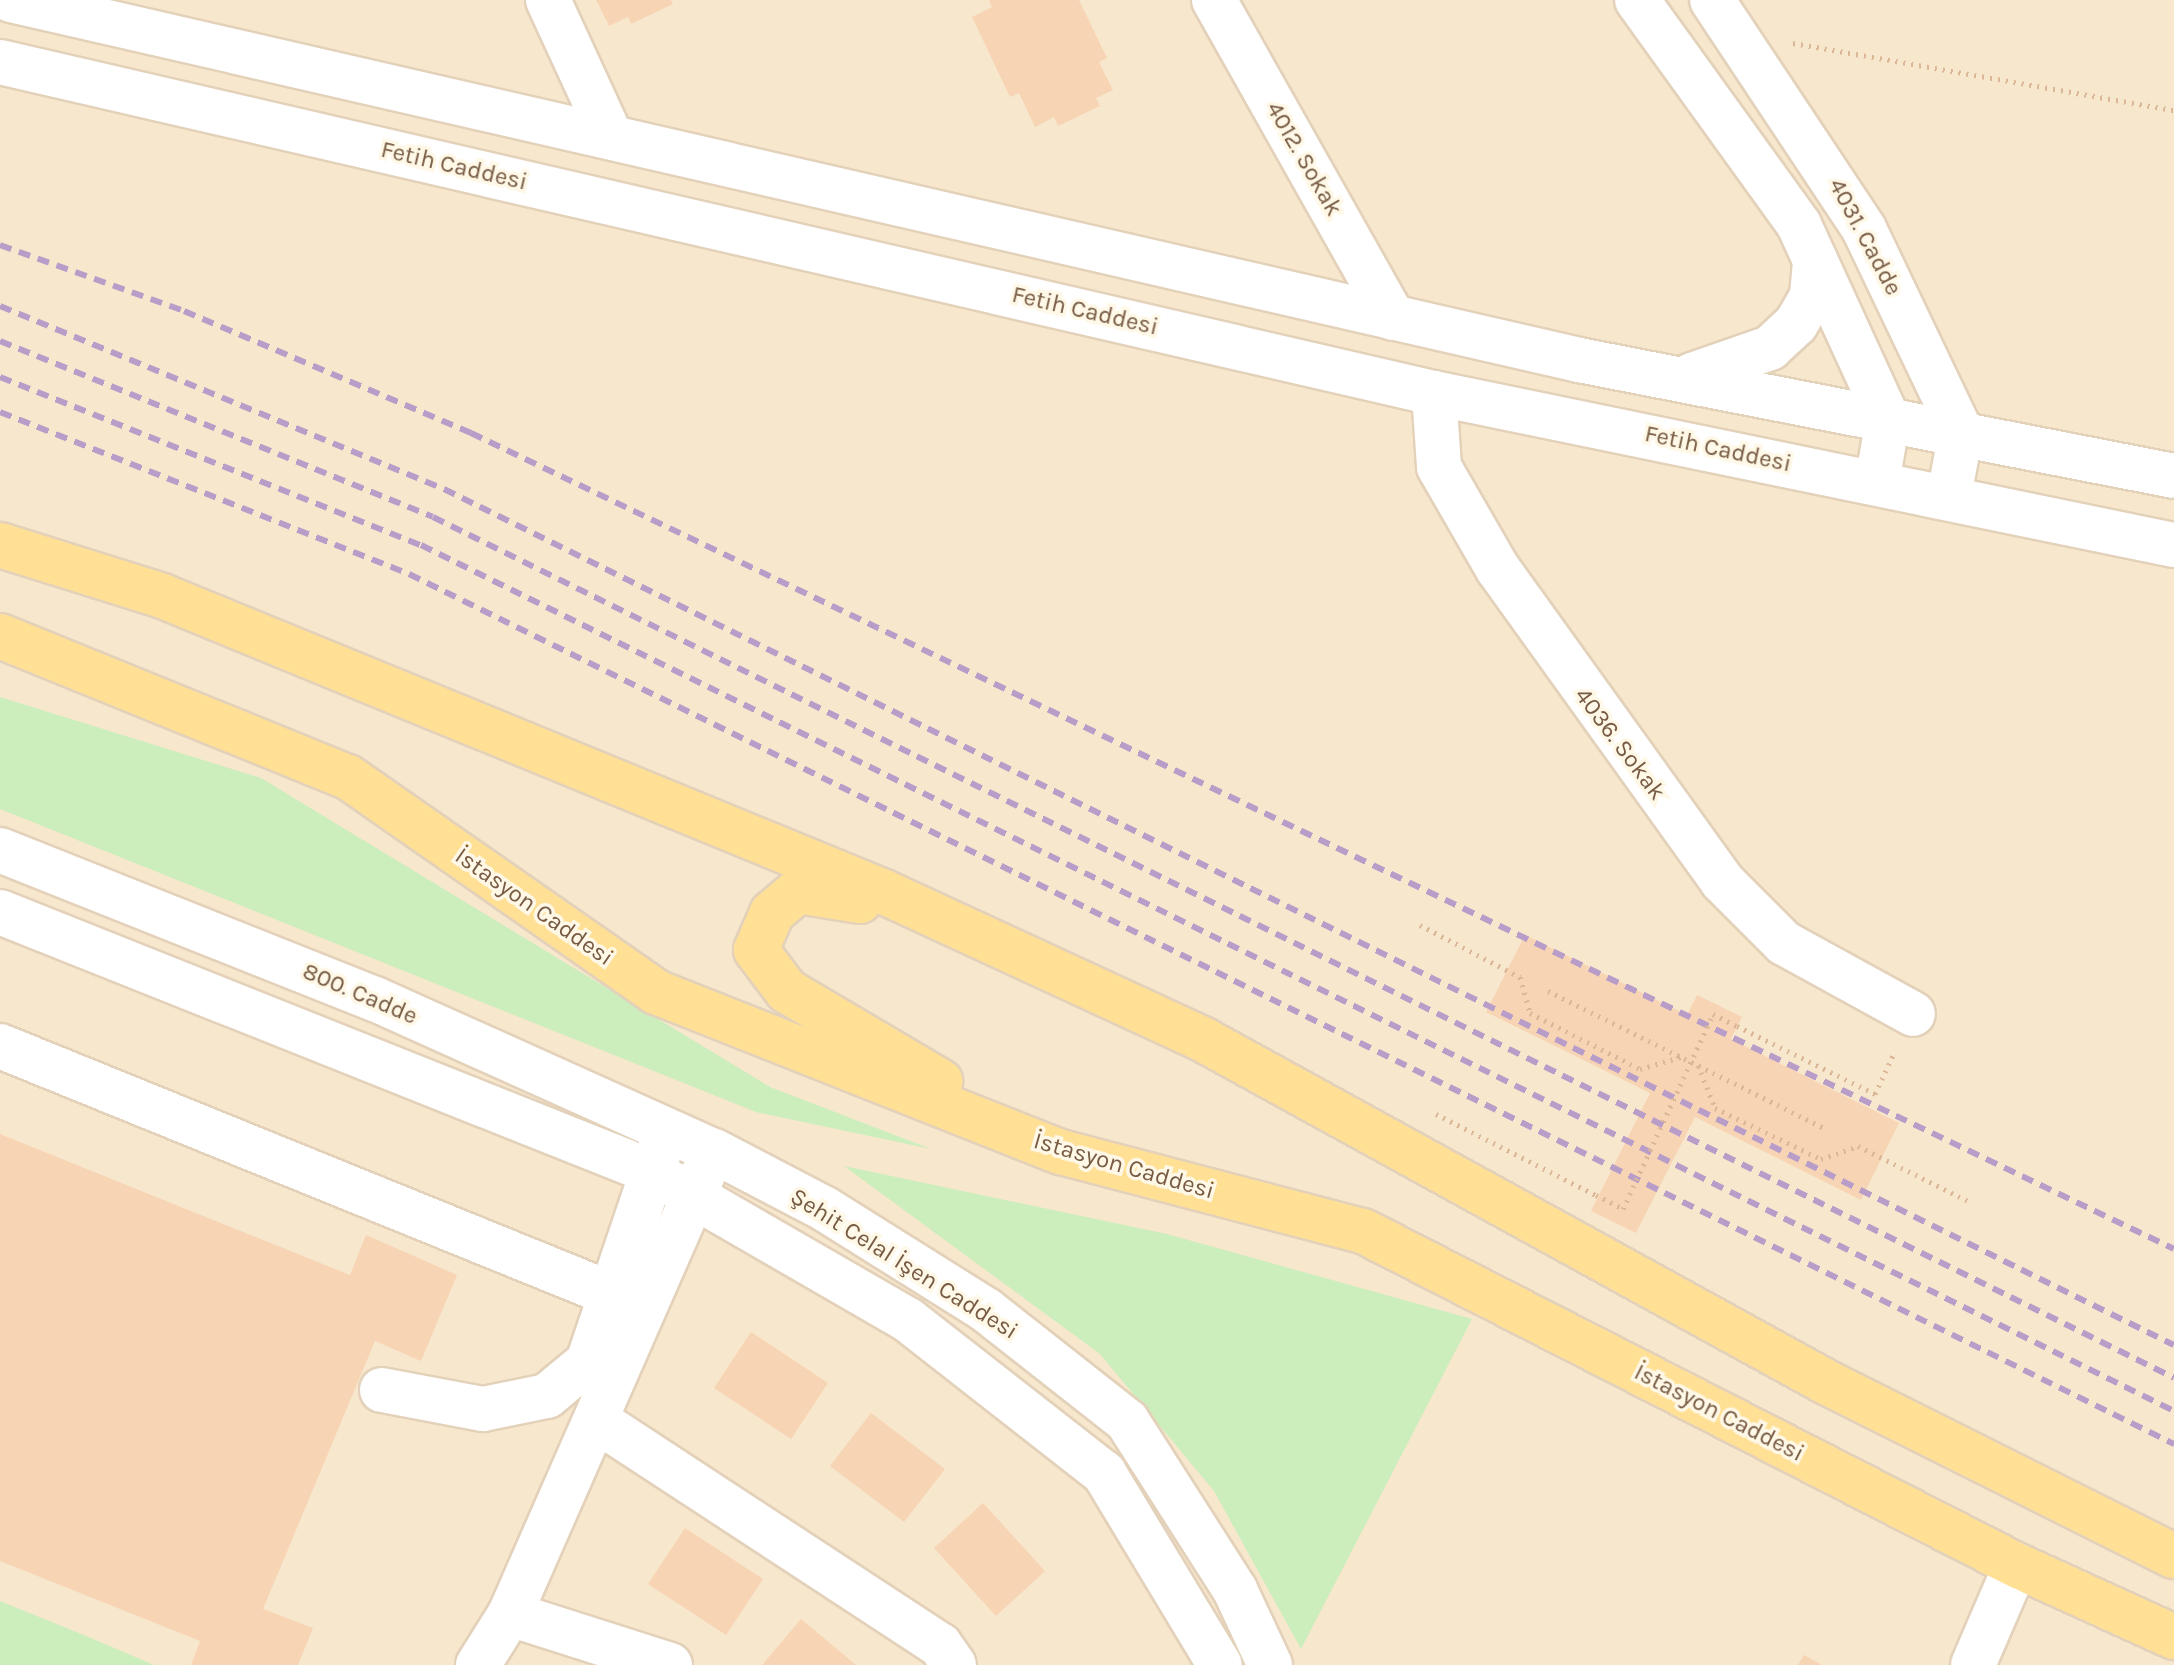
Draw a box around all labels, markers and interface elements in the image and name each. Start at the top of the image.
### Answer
street label: 4012. Sokak [1260,97,1348,221]
street label: Fetih Caddesi [378,135,530,197]
street label: 4031. Cadde [1822,174,1908,300]
street label: Fetih Caddesi [1009,280,1161,342]
street label: Fetih Caddesi [1642,419,1794,479]
street label: 4036. Sokak [1568,682,1672,806]
street label: İstasyon Caddesi [449,842,619,972]
street label: 800. Cadde [298,957,422,1031]
street label: İstasyon Caddesi [1030,1126,1218,1206]
street label: Şehit Celal İşen Caddesi [785,1182,1023,1346]
street label: İstasyon Caddesi [1629,1358,1809,1468]

